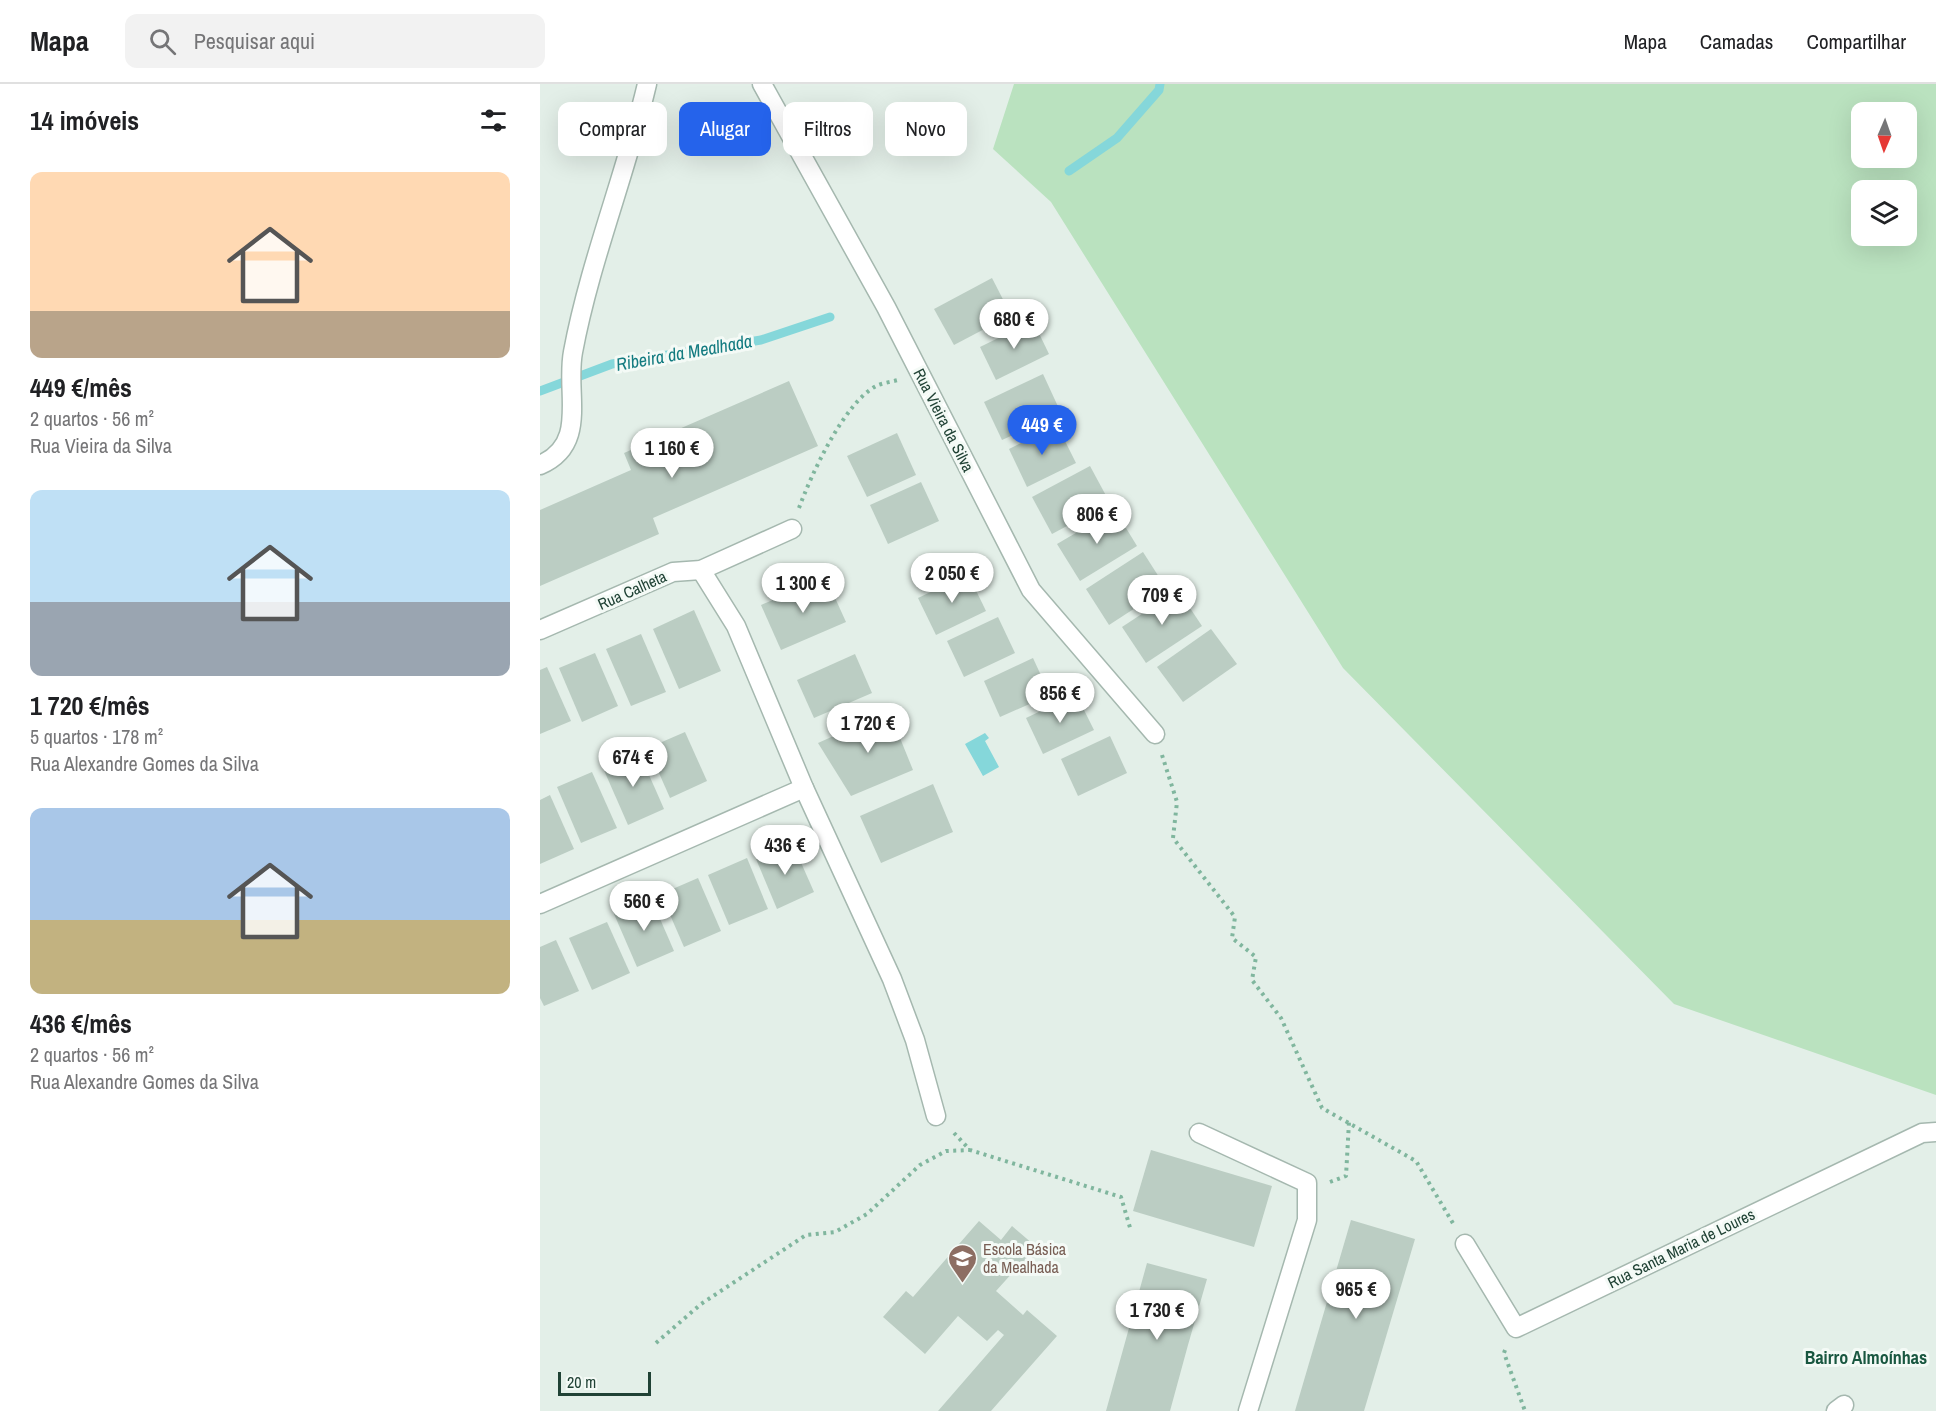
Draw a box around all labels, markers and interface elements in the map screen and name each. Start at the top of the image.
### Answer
search box [125,14,545,68]
text: Mapa [30,22,89,60]
icon: search [146,25,179,58]
text: Pesquisar aqui [194,26,315,56]
text: Mapa [1624,27,1667,56]
text: Camadas [1700,27,1773,56]
text: Compartilhar [1806,27,1906,56]
chip: Comprar [558,102,667,156]
chip: Alugar [679,102,771,156]
chip: Filtros [783,102,873,156]
chip: Novo [885,102,967,156]
north arrow [1851,102,1917,168]
map controls [1851,102,1917,246]
text: 14 imóveis [30,103,139,138]
icon: filters [477,104,510,137]
button: layers [1851,180,1917,246]
icon: home [216,211,324,319]
pin: 680 € [972,299,1056,350]
text: 680 € [993,305,1035,332]
water label: Ribeira da Mealhada [614,328,754,377]
street label: Rua Vieira da Silva [908,364,980,476]
text: 449 €/mês [30,370,132,405]
text: 2 quartos · 56 m² [30,405,154,432]
pin: 449 € [1000,405,1084,456]
text: 449 € [1021,411,1063,438]
pin: 1 160 € [617,428,727,479]
text: Rua Vieira da Silva [30,432,172,459]
text: 1 160 € [645,434,699,461]
pin: 806 € [1055,494,1139,545]
text: 806 € [1076,500,1118,527]
icon: home [216,529,324,637]
pin: 2 050 € [897,553,1007,604]
text: 2 050 € [925,559,979,586]
pin: 1 300 € [748,563,858,614]
street label: Rua Calheta [594,565,670,615]
text: 1 300 € [776,569,830,596]
pin: 709 € [1120,575,1204,626]
text: 709 € [1141,581,1183,608]
pin: 856 € [1018,673,1102,724]
text: 856 € [1039,679,1081,706]
text: 1 720 €/mês [30,688,150,723]
pin: 1 720 € [813,703,923,754]
text: 1 720 € [841,709,895,736]
text: 5 quartos · 178 m² [30,723,163,750]
pin: 674 € [591,737,675,788]
text: 674 € [612,743,654,770]
text: Rua Alexandre Gomes da Silva [30,750,259,777]
pin: 436 € [743,825,827,876]
text: 436 € [764,831,806,858]
icon: home [216,847,324,955]
pin: 560 € [602,881,686,932]
text: 560 € [623,887,665,914]
text: 436 €/mês [30,1006,132,1041]
text: 2 quartos · 56 m² [30,1041,154,1068]
text: Rua Alexandre Gomes da Silva [30,1068,259,1095]
street label: Rua Santa Maria de Loures [1604,1203,1758,1293]
place label: Escola Básica da Mealhada [983,1238,1067,1278]
school or university icon: Escola Básica da Mealhada [946,1242,978,1284]
pin: 965 € [1314,1269,1398,1320]
text: 965 € [1335,1275,1377,1302]
pin: 1 730 € [1102,1290,1212,1341]
text: 1 730 € [1130,1296,1184,1323]
district label: Bairro Almoínhas [1805,1345,1927,1370]
scale bar [558,1369,651,1396]
text: 20 m [567,1371,596,1393]

